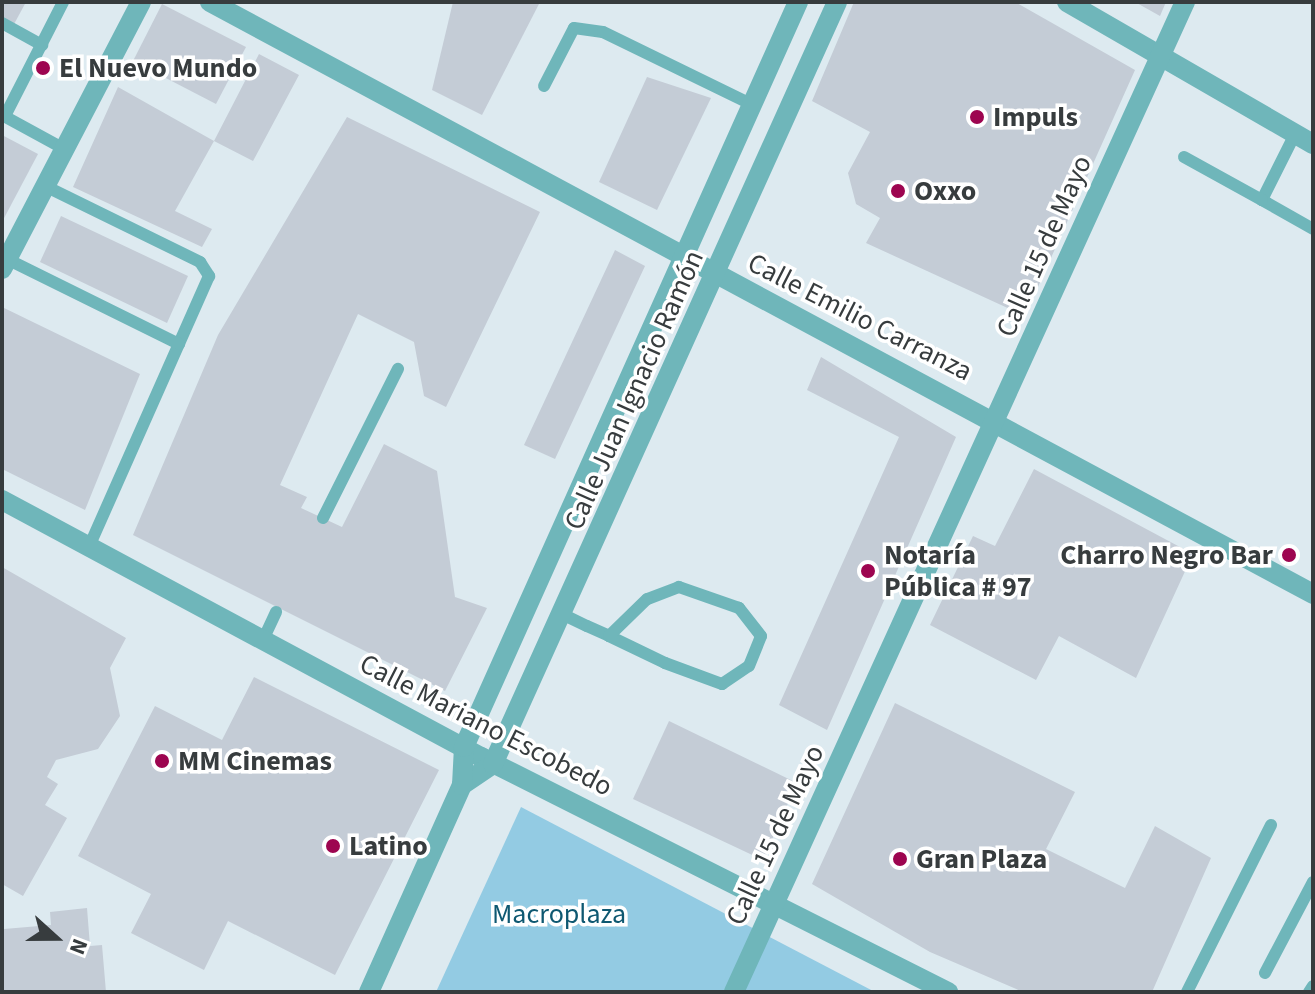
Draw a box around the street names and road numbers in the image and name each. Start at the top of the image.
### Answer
street label: Calle 15 de Mayo [989,150,1099,342]
street label: Calle Juan Ignacio Ramón [557,245,711,535]
street label: Calle Emilio Carranza [742,246,978,388]
street label: Calle Mariano Escobedo [354,647,618,803]
street label: Calle 15 de Mayo [719,740,831,930]

